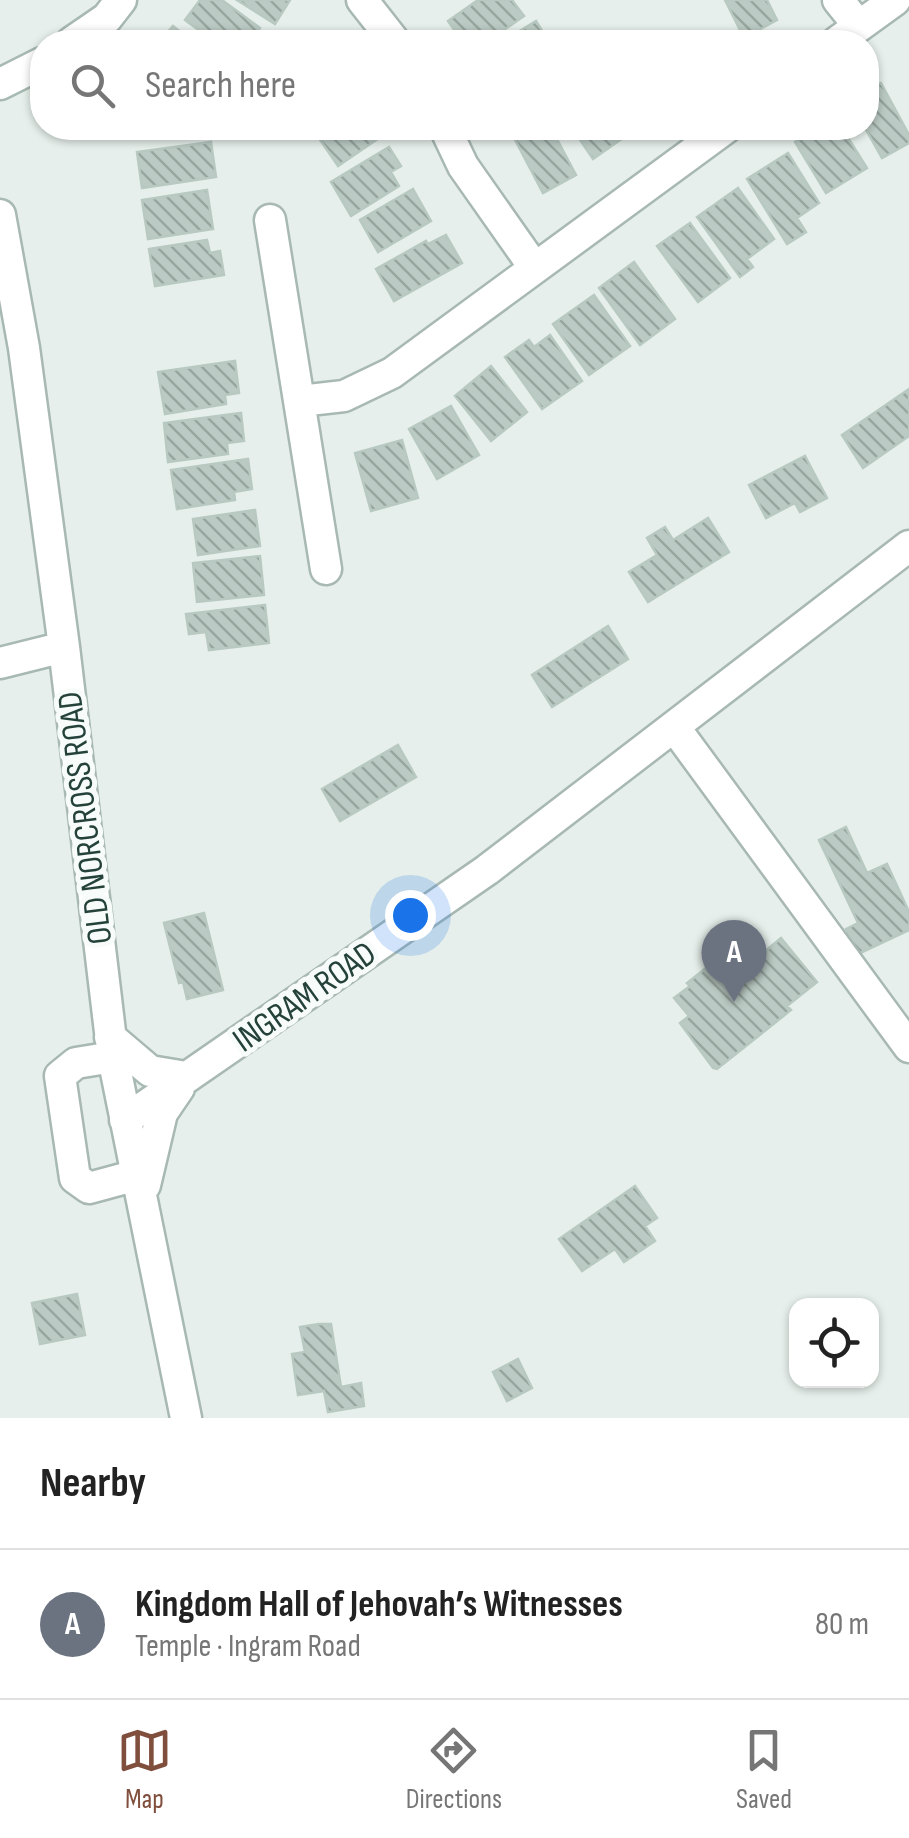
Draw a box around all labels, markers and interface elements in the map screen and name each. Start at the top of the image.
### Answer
search box [30,30,879,140]
icon: search [65,58,120,113]
text: Search here [145,63,296,108]
street label: OLD NORCROSS ROAD [49,689,122,947]
your location [385,890,436,941]
pin: A [702,920,766,1002]
street label: INGRAM ROAD [225,932,385,1062]
map controls [789,1298,879,1388]
button: locate [789,1298,879,1388]
text: Nearby [40,1458,146,1509]
text: Kingdom Hall of Jehovah’s Witnesses [135,1582,623,1627]
text: A [65,1605,80,1644]
text: 80 m [815,1605,869,1644]
text: Temple · Ingram Road [135,1627,361,1666]
tab: Map [117,1723,172,1816]
tab: Directions [406,1723,502,1816]
tab: Saved [736,1723,792,1816]

